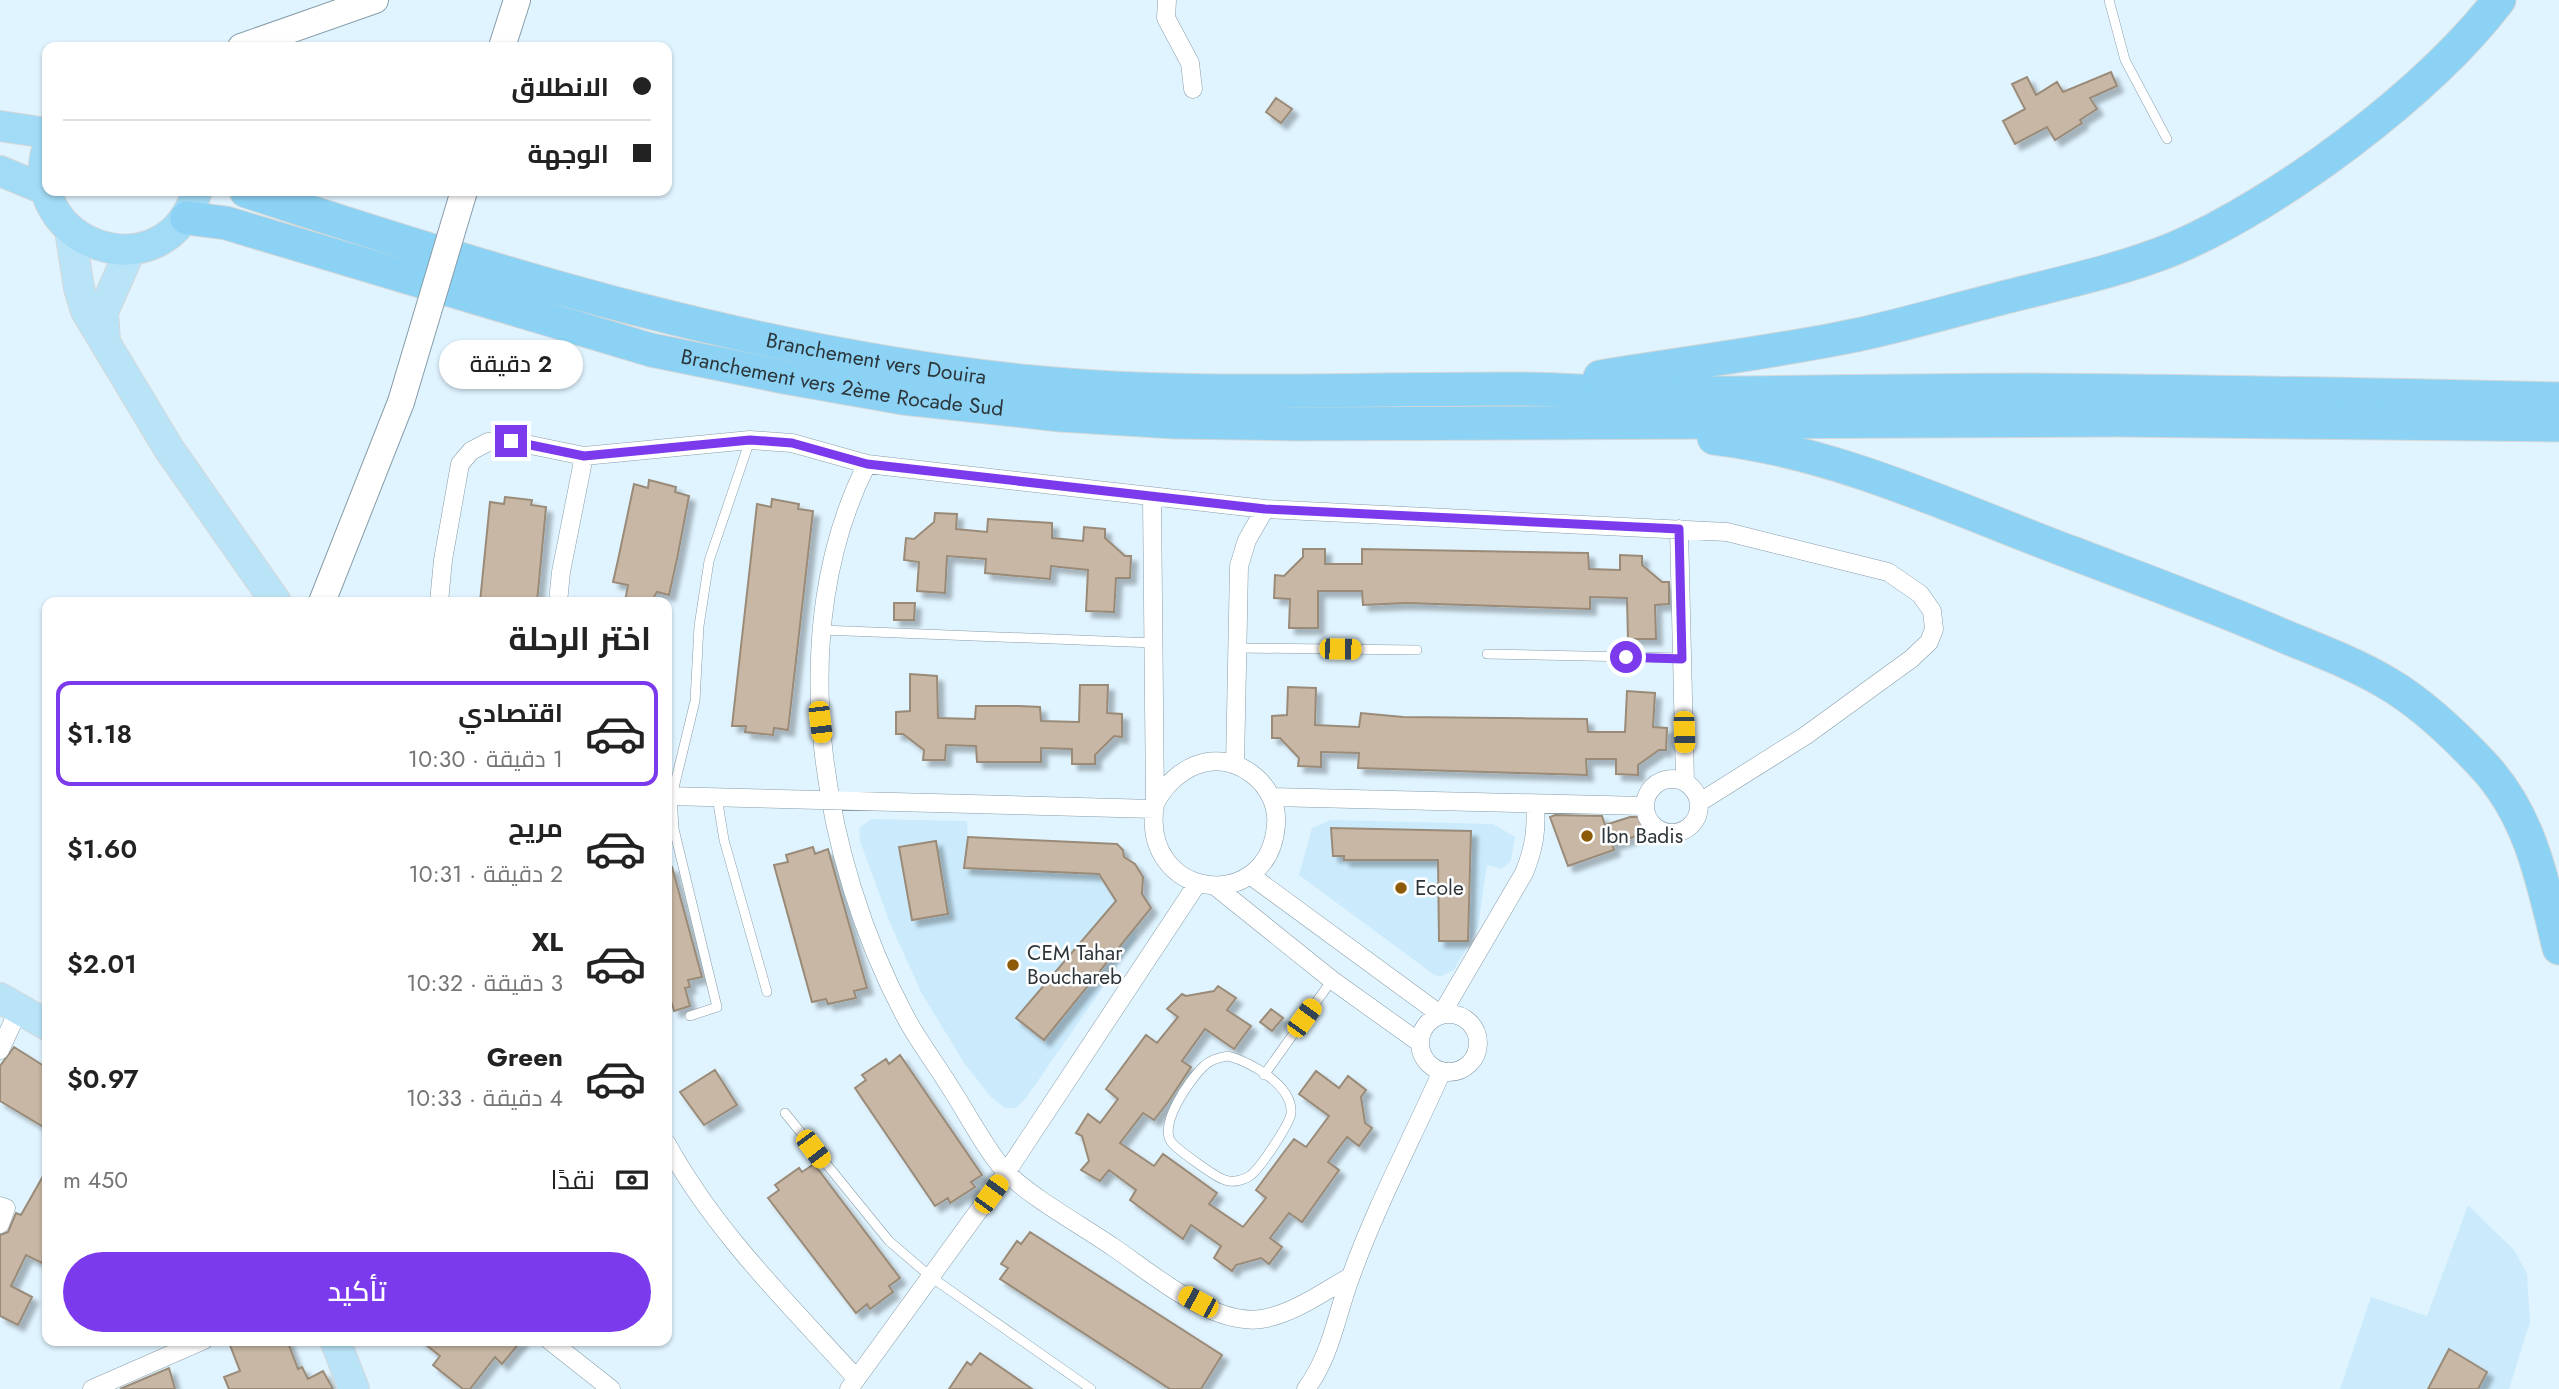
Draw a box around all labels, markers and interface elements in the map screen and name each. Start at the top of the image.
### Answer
text: الانطلاق [511,68,609,106]
text: الوجهة [528,135,609,173]
street label: Branchement vers Douira [763,325,988,392]
callout: 2 دقيقة [439,340,583,388]
street label: Branchement vers 2ème Rocade Sud [678,341,1005,424]
text: 2 دقيقة [470,347,552,381]
route end [495,425,527,457]
text: اختر الرحلة [508,616,651,662]
car [1319,638,1362,660]
route start [1610,641,1642,673]
text: اقتصادي [458,694,563,732]
car [808,700,833,744]
icon: car [584,702,647,765]
car [1673,711,1696,753]
text: $1.18 [67,715,132,753]
text: 1 دقيقة · 10:30 [408,742,563,776]
text: مريح [508,809,563,847]
icon: car [584,817,647,880]
place label: Ibn Badis [1601,821,1683,851]
marker: Ibn Badis [1579,828,1595,844]
text: $1.60 [67,830,137,868]
text: 2 دقيقة · 10:31 [409,857,563,891]
place label: Ecole [1415,873,1464,903]
marker: Ecole [1393,880,1409,896]
text: XL [531,923,563,961]
icon: car [584,932,647,995]
place label: CEM Tahar Bouchareb [1027,938,1123,992]
text: $2.01 [67,945,137,983]
marker: CEM Tahar Bouchareb [1005,957,1021,973]
text: 3 دقيقة · 10:32 [406,966,563,1000]
car [1284,995,1325,1041]
text: Green [487,1038,563,1076]
icon: car [584,1047,647,1110]
text: $0.97 [67,1060,139,1098]
text: 4 دقيقة · 10:33 [406,1081,563,1115]
car [792,1126,835,1172]
text: نقدًا [551,1161,595,1199]
icon: cash [613,1161,651,1199]
text: 450 m [63,1163,128,1197]
car [971,1171,1012,1217]
button: تأكيد [63,1252,651,1332]
car [1175,1283,1222,1321]

